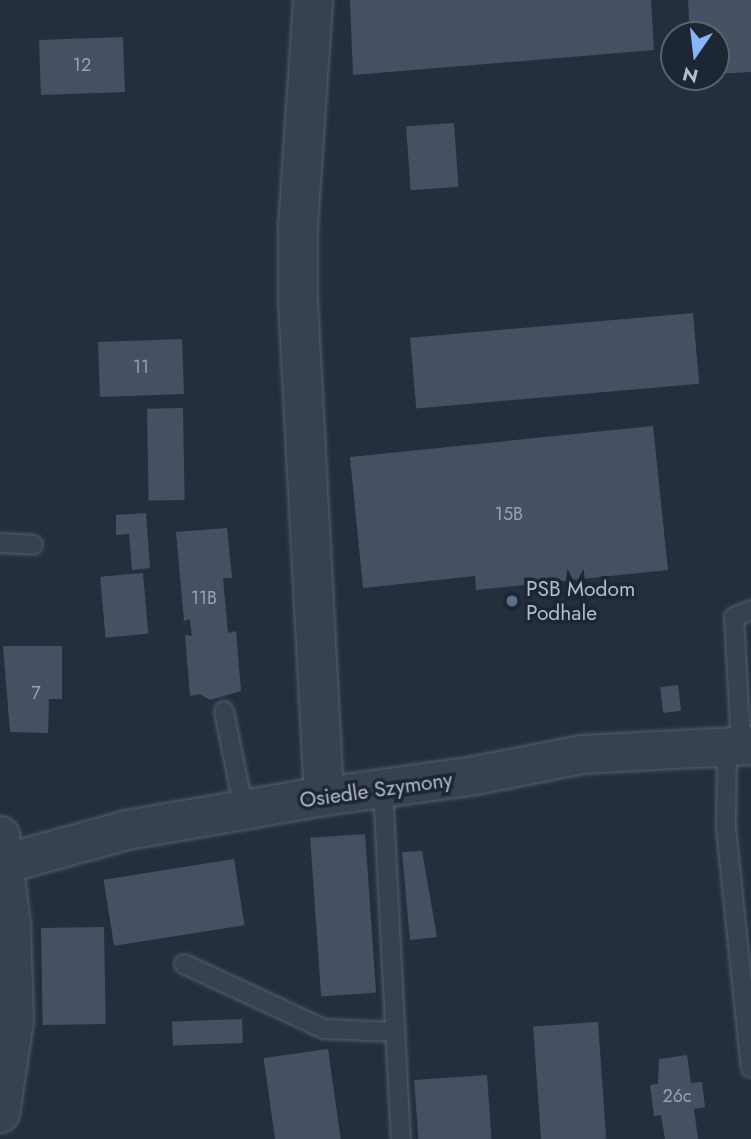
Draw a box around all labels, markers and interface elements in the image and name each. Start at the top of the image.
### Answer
north arrow [660,21,730,91]
house number: 12 [73,54,91,76]
text: N [680,60,701,90]
house number: 11 [133,356,149,378]
house number: 15B [495,503,523,525]
place label: PSB Modom Podhale [526,576,635,626]
house number: 11B [191,587,217,609]
marker: PSB Modom Podhale [504,593,520,609]
house number: 7 [31,682,41,704]
street label: Osiedle Szymony [298,767,454,813]
house number: 26c [662,1085,692,1107]

